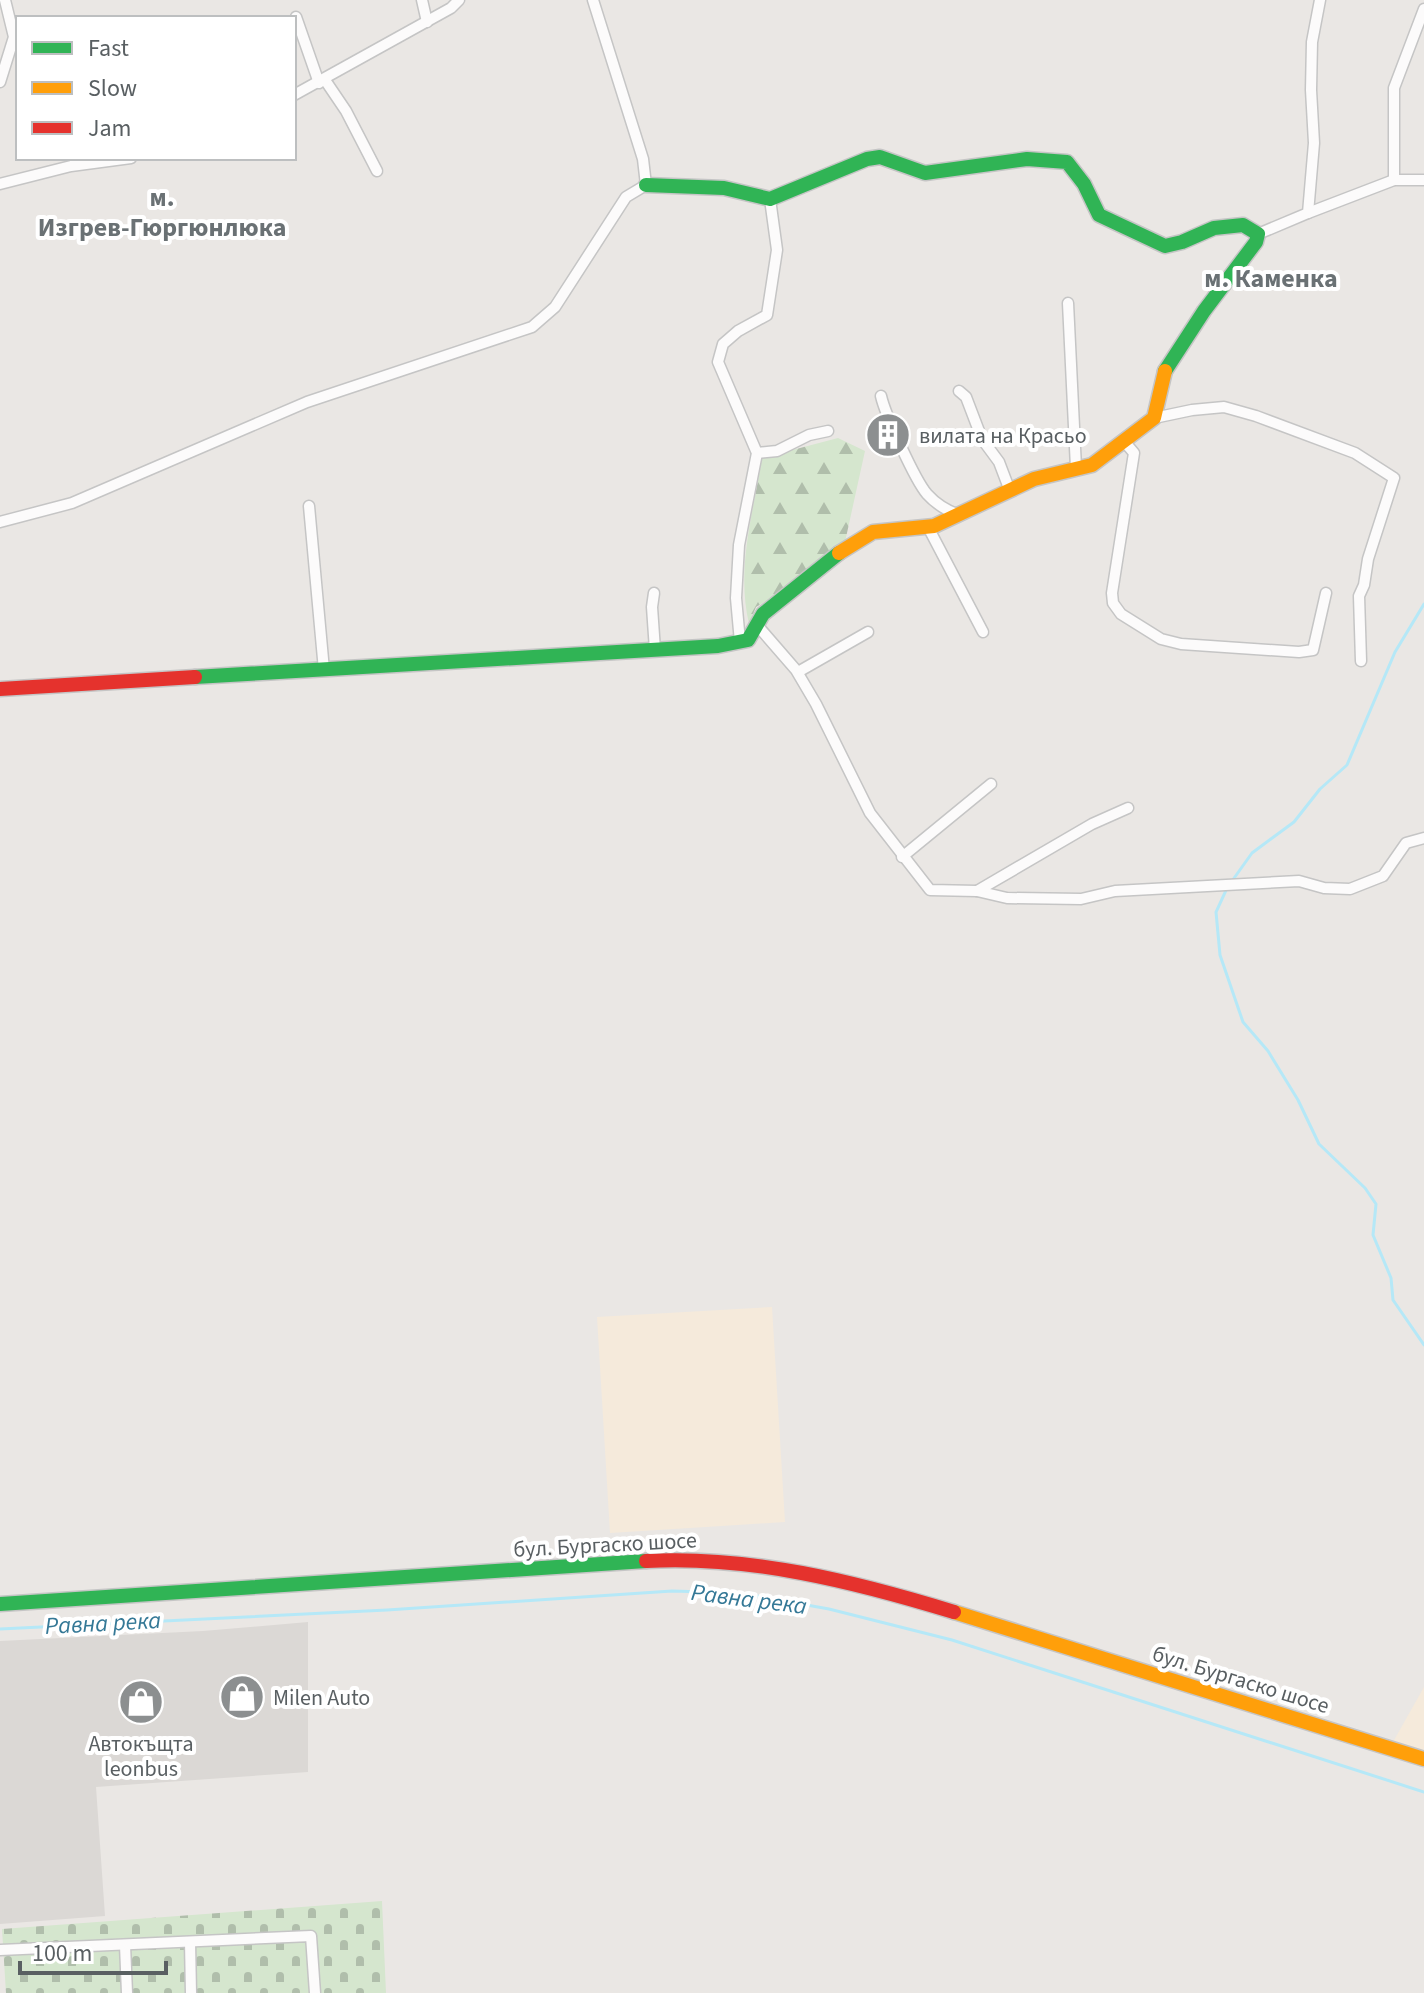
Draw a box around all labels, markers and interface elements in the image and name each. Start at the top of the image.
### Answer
legend [16,16,296,160]
text: Fast [88,31,129,66]
text: Slow [88,71,137,106]
text: Jam [88,111,132,146]
district label: м. Изгрев-Гюргюнлюка [38,179,286,246]
district label: м. Каменка [1204,260,1338,297]
building icon: вилата на Красьо [864,411,912,459]
place label: вилата на Красьо [919,420,1087,452]
street label: бул. Бургаско шосе [513,1524,698,1566]
water label: Равна река [689,1575,809,1624]
water label: Равна река [44,1603,162,1644]
street label: бул. Бургаско шосе [1148,1638,1333,1722]
shop icon: Milen Auto [218,1673,266,1721]
shop icon: Автокъщта leonbus [117,1678,165,1726]
place label: Milen Auto [273,1682,370,1714]
place label: Автокъщта leonbus [88,1728,194,1785]
scale bar [20,1925,166,1975]
text: 100 m [32,1936,92,1971]

